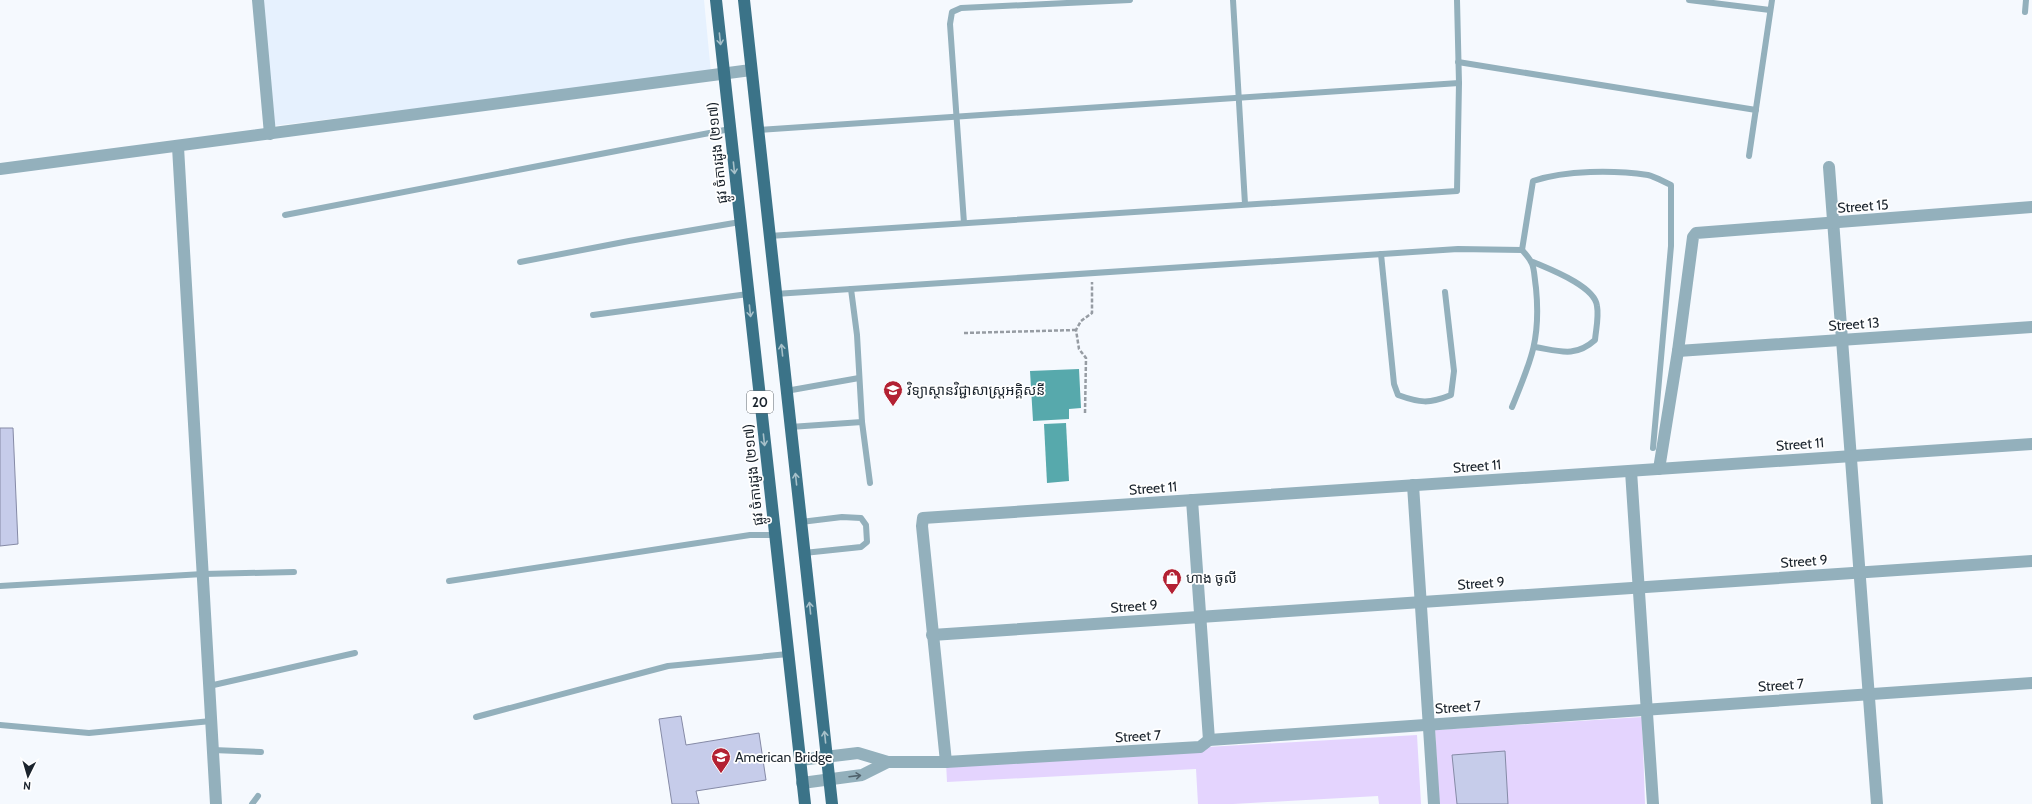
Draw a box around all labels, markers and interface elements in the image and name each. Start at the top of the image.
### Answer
one-way arrow [716,32,724,45]
street label: ផ្លូវ ចំការដូង (២១៧) [703,101,734,205]
one-way arrow [731,161,738,174]
street label: Street 15 [1837,195,1889,217]
one-way arrow [746,304,754,317]
street label: Street 13 [1828,313,1880,335]
one-way arrow [778,344,785,357]
school or university icon: វិទ្យាស្ថានវិជ្ជាសាស្រ្តអគ្គិសនី [882,379,904,407]
place label: វិទ្យាស្ថានវិជ្ជាសាស្រ្តអគ្គិសនី [906,381,1045,399]
road number: 20 [747,391,773,413]
street label: ផ្លូវ ចំការដូង (២១៧) [739,423,770,527]
one-way arrow [761,433,768,446]
street label: Street 11 [1775,433,1825,455]
street label: Street 11 [1452,455,1502,477]
one-way arrow [792,473,800,486]
street label: Street 11 [1128,477,1178,499]
street label: Street 9 [1780,550,1828,572]
shop icon: ហាង ចូលី [1161,567,1183,595]
place label: ហាង ចូលី [1186,569,1237,587]
street label: Street 9 [1457,572,1505,594]
street label: Street 9 [1110,595,1158,617]
one-way arrow [806,602,814,615]
street label: Street 7 [1757,674,1805,696]
street label: Street 7 [1434,696,1482,718]
street label: Street 7 [1114,726,1162,746]
one-way arrow [821,731,828,744]
school or university icon: American Bridge [710,746,732,774]
place label: American Bridge [735,748,832,766]
north arrow [8,756,48,796]
one-way arrow [848,772,861,780]
text: N [23,779,32,793]

